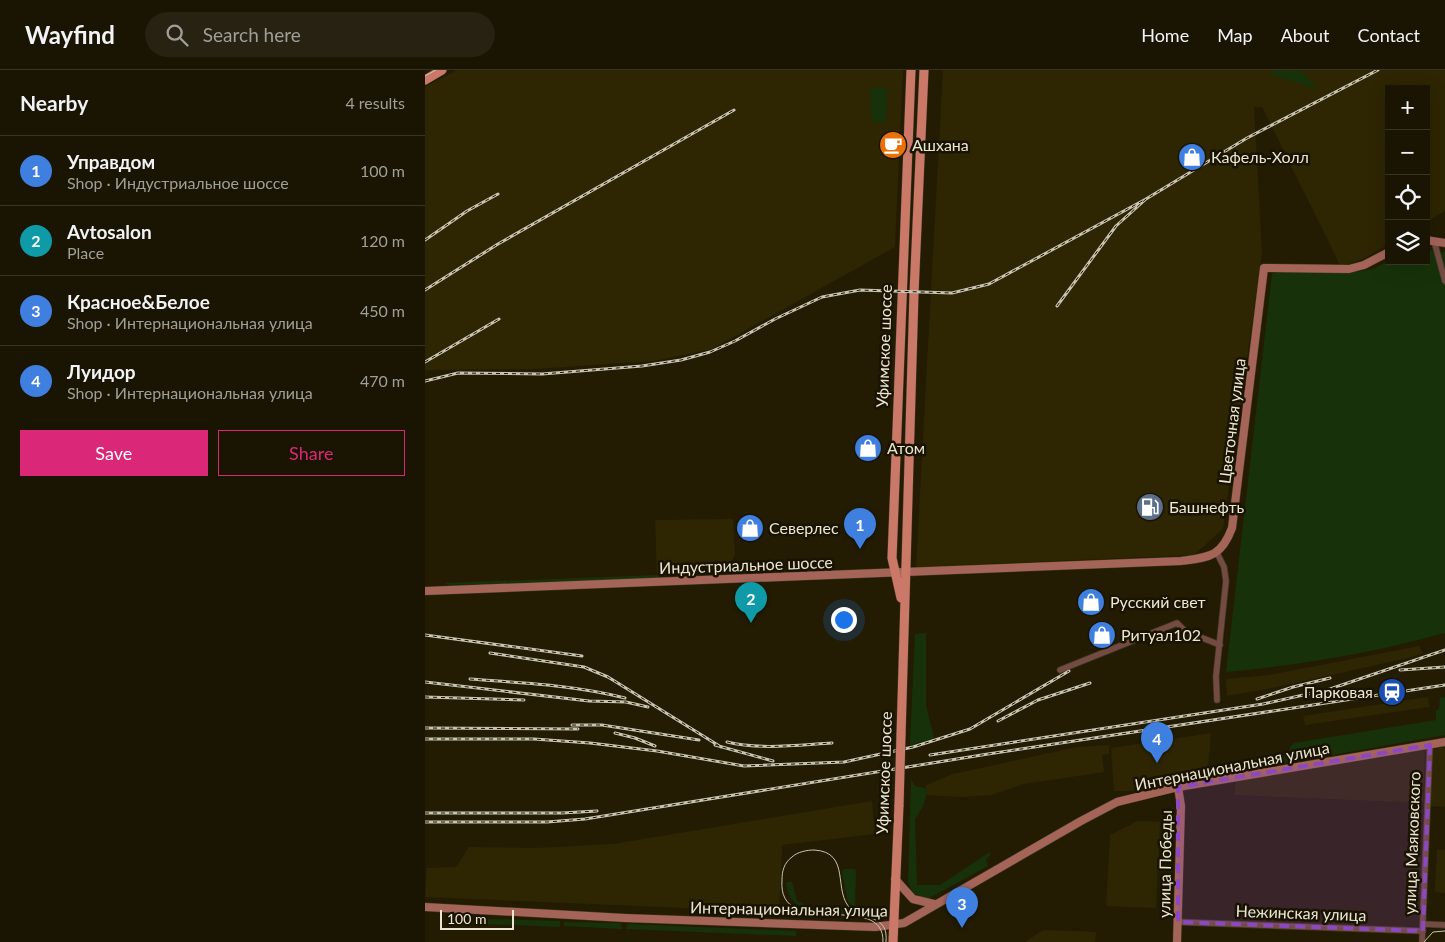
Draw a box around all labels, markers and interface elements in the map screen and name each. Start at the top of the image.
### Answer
search box [145,12,495,57]
text: Wayfind [25,20,115,49]
icon: search [163,21,191,49]
text: Search here [203,23,301,46]
text: Home [1141,24,1189,46]
text: Map [1217,24,1253,46]
text: About [1281,24,1330,46]
text: Contact [1358,24,1420,46]
map controls [1385,85,1430,265]
button: + [1385,85,1430,130]
text: Nearby [20,90,88,115]
text: 4 results [345,93,405,112]
cafe icon: Ашхана [878,130,908,160]
button: − [1385,130,1430,175]
place label: Ашхана [912,135,969,154]
shop icon: Кафель-Холл [1177,142,1207,172]
place label: Кафель-Холл [1211,147,1309,166]
text: Управдом [67,150,155,173]
text: 1 [31,161,41,180]
text: 100 m [360,161,405,180]
text: Shop · Индустриальное шоссе [67,173,289,192]
button: locate [1385,175,1430,220]
text: Avtosalon [67,220,152,243]
button: layers [1385,220,1430,265]
text: 2 [31,231,41,250]
text: 120 m [360,231,405,250]
text: Place [67,243,104,262]
street label: Уфимское шоссе [872,284,895,408]
text: Красное&Белое [67,290,210,313]
text: 3 [31,301,41,320]
text: 450 m [360,301,405,320]
text: Shop · Интернациональная улица [67,313,313,332]
street label: Цветочная улица [1214,357,1249,485]
text: Луидор [67,360,136,383]
text: 4 [31,371,41,390]
text: 470 m [360,371,405,390]
text: Shop · Интернациональная улица [67,383,313,402]
button: Save [20,430,208,476]
button: Share [218,430,405,476]
shop icon: Атом [853,433,883,463]
place label: Атом [887,438,925,457]
fuel station icon: Башнефть [1135,492,1165,522]
place label: Башнефть [1169,497,1244,516]
pin: 1 [844,508,876,549]
shop icon: Северлес [735,513,765,543]
place label: Северлес [769,518,839,537]
street label: Индустриальное шоссе [659,552,833,577]
pin: 2 [735,582,767,623]
shop icon: Русский свет [1076,587,1106,617]
place label: Русский свет [1110,592,1206,611]
your location [831,607,857,633]
shop icon: Ритуал102 [1087,620,1117,650]
place label: Ритуал102 [1121,625,1201,644]
station icon: Парковая [1377,677,1407,707]
place label: Парковая [1304,682,1373,701]
street label: Уфимское шоссе [872,711,895,835]
pin: 4 [1141,722,1173,763]
street label: Интернациональная улица [1133,737,1331,794]
street label: улица Маяковского [1400,771,1423,915]
street label: улица Победы [1154,810,1175,918]
pin: 3 [946,887,978,928]
street label: Интернациональная улица [690,897,888,920]
street label: Нежинская улица [1235,901,1367,924]
scale bar [440,907,514,930]
text: 100 m [447,910,486,927]

